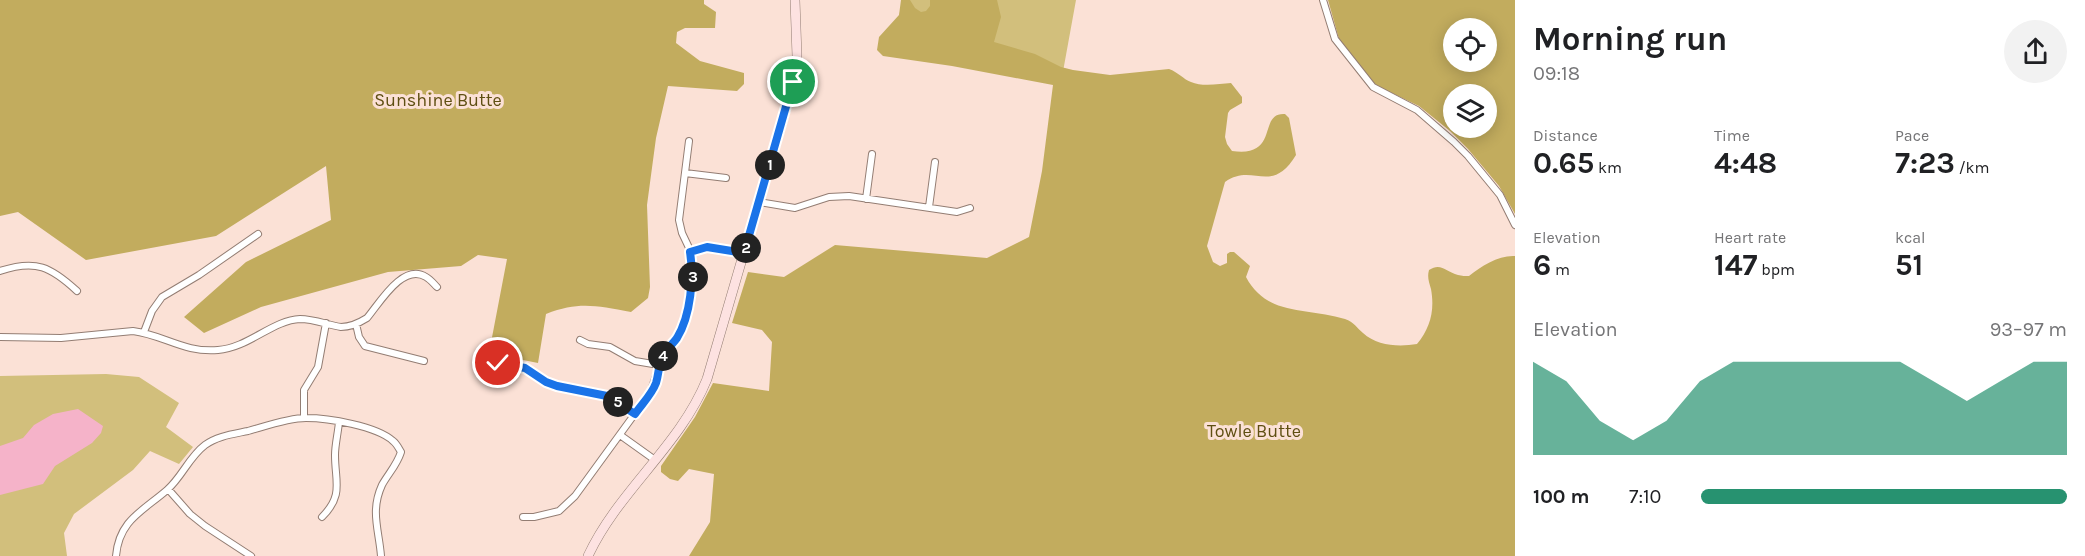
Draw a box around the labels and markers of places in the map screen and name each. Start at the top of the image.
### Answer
pin [767,56,818,107]
pin: 1 [755,150,785,180]
pin: 2 [731,233,761,263]
pin: 3 [678,262,708,292]
pin [472,337,523,388]
pin: 4 [648,341,678,371]
pin: 5 [603,387,633,417]

